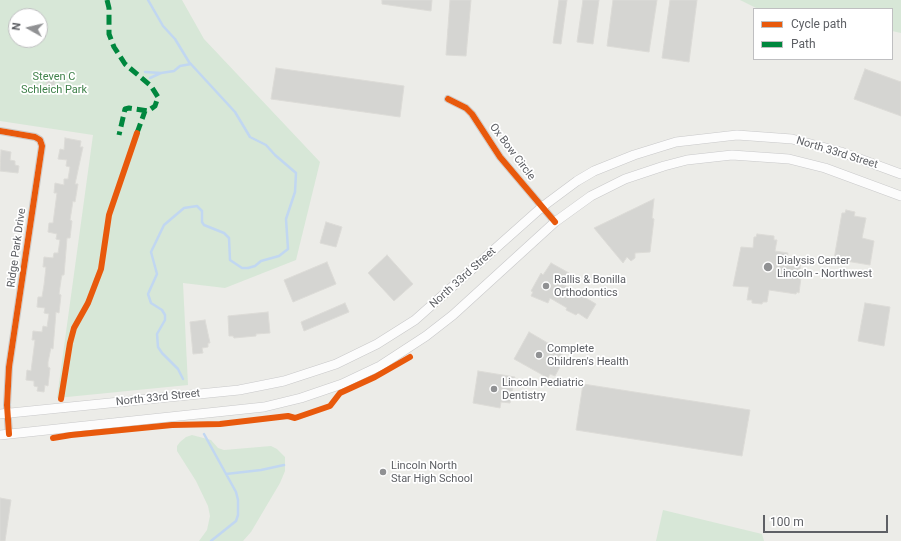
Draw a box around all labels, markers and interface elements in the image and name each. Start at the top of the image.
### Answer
north arrow [8,8,48,48]
legend [753,8,893,60]
text: Cycle path [791,17,847,31]
text: N [10,22,24,31]
text: Path [791,37,816,51]
park label: Steven C Schleich Park [21,70,87,96]
street label: Ox Bow Circle [486,121,538,183]
street label: North 33rd Street [795,134,879,172]
street label: Ridge Park Drive [5,207,29,289]
street label: North 33rd Street [427,245,499,311]
place label: Dialysis Center Lincoln - Northwest [777,254,872,280]
marker: Dialysis Center Lincoln - Northwest [762,261,774,273]
place label: Rallis & Bonilla Orthodontics [554,273,626,299]
marker: Rallis & Bonilla Orthodontics [541,281,551,291]
place label: Complete Children's Health [547,342,629,368]
marker: Complete Children's Health [534,350,544,360]
place label: Lincoln Pediatric Dentistry [502,376,584,402]
marker: Lincoln Pediatric Dentistry [489,384,499,394]
street label: North 33rd Street [115,387,201,409]
place label: Lincoln North Star High School [391,459,473,485]
marker: Lincoln North Star High School [378,467,388,477]
scale bar [765,507,890,533]
text: 100 m [770,515,804,529]

